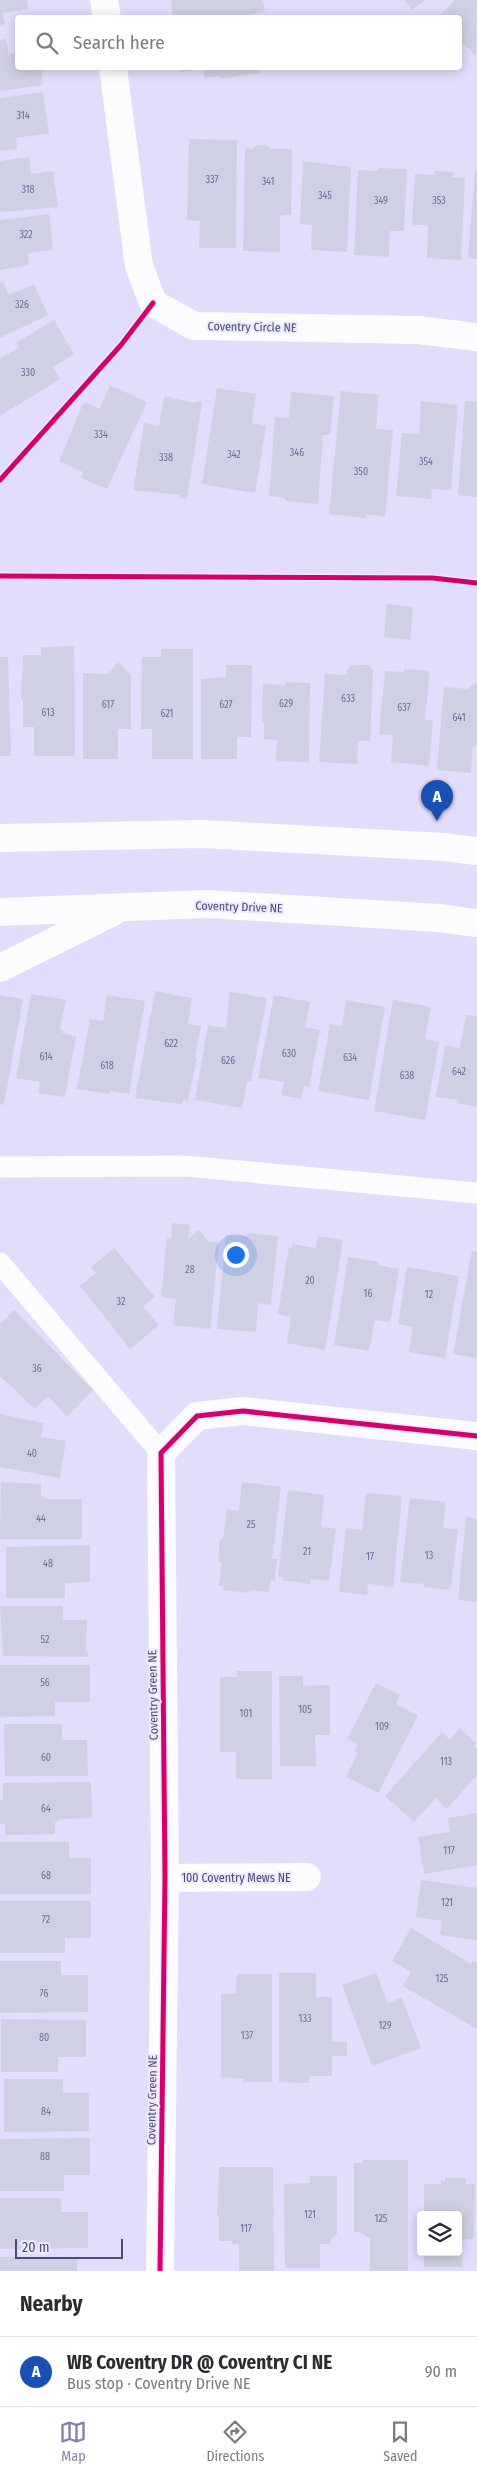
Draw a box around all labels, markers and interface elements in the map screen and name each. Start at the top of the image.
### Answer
search box [15,15,462,70]
icon: search [33,29,61,57]
text: Search here [73,31,165,54]
house number: 314 [16,110,30,122]
house number: 337 [205,174,219,186]
house number: 341 [262,176,274,188]
house number: 318 [21,184,35,196]
house number: 345 [318,190,332,202]
house number: 349 [374,195,388,207]
house number: 353 [432,195,446,207]
house number: 322 [19,229,33,241]
house number: 326 [15,299,29,311]
street label: Coventry Circle NE [207,319,297,335]
house number: 330 [21,367,35,379]
house number: 334 [94,429,108,441]
house number: 346 [290,447,304,459]
house number: 342 [227,449,241,461]
house number: 338 [159,452,173,464]
house number: 354 [419,456,433,468]
house number: 350 [354,466,368,478]
house number: 633 [341,693,355,705]
house number: 629 [279,698,293,710]
house number: 617 [102,699,114,711]
house number: 627 [219,699,233,711]
house number: 637 [397,702,411,714]
house number: 613 [42,707,55,719]
house number: 621 [161,708,173,720]
house number: 641 [452,712,466,724]
pin: A [421,780,453,821]
street label: Coventry Drive NE [195,898,283,916]
house number: 622 [164,1038,178,1050]
house number: 630 [282,1048,296,1060]
house number: 614 [39,1051,53,1063]
house number: 634 [343,1052,357,1064]
house number: 626 [221,1055,235,1067]
house number: 618 [100,1060,114,1072]
house number: 642 [452,1066,467,1078]
house number: 638 [400,1070,414,1082]
your location [223,1242,249,1268]
house number: 28 [185,1264,195,1276]
house number: 20 [305,1275,315,1287]
house number: 16 [364,1288,372,1300]
house number: 12 [425,1289,434,1301]
house number: 32 [117,1296,126,1308]
house number: 36 [32,1363,42,1375]
house number: 40 [27,1448,37,1460]
house number: 44 [36,1513,46,1525]
house number: 25 [247,1519,256,1531]
house number: 21 [303,1546,311,1558]
house number: 13 [425,1550,434,1562]
house number: 17 [366,1551,374,1563]
house number: 48 [43,1558,53,1570]
house number: 52 [41,1634,50,1646]
street label: Coventry Green NE [145,1649,161,1740]
house number: 56 [40,1677,50,1689]
house number: 105 [298,1704,312,1716]
house number: 101 [240,1708,252,1720]
house number: 109 [375,1721,389,1733]
house number: 60 [41,1752,51,1764]
house number: 113 [440,1756,453,1768]
house number: 64 [41,1803,51,1815]
house number: 117 [443,1845,455,1857]
house number: 68 [41,1870,51,1882]
street label: 100 Coventry Mews NE [181,1871,291,1885]
house number: 121 [441,1897,453,1909]
house number: 72 [42,1914,51,1926]
house number: 125 [436,1973,449,1985]
house number: 76 [40,1988,48,2000]
house number: 133 [299,2013,312,2025]
house number: 129 [378,2020,392,2032]
house number: 137 [241,2030,253,2042]
house number: 80 [39,2032,49,2044]
street label: Coventry Green NE [144,2054,160,2145]
house number: 84 [41,2106,51,2118]
house number: 88 [40,2151,50,2163]
house number: 121 [304,2209,316,2221]
map controls [417,2211,462,2256]
button: layers [417,2211,462,2256]
house number: 125 [375,2213,388,2225]
house number: 117 [240,2223,252,2235]
scale bar [15,2236,122,2259]
text: 20 m [22,2239,50,2256]
text: Nearby [20,2291,82,2317]
text: WB Coventry DR @ Coventry CI NE [67,2351,332,2374]
text: A [32,2362,40,2381]
text: 90 m [425,2362,457,2381]
text: Bus stop · Coventry Drive NE [67,2374,251,2393]
tab: Map [59,2418,87,2465]
tab: Directions [206,2418,264,2465]
tab: Saved [383,2418,418,2465]

